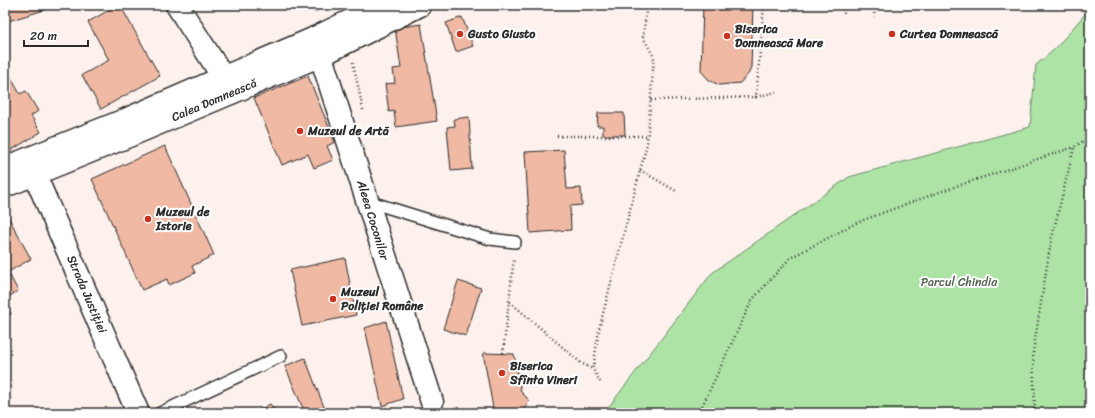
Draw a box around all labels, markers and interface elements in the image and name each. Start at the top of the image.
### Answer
place label: Biserica Domnească Mare [735,18,824,54]
scale bar [24,22,88,48]
place label: Gusto Giusto [467,23,536,45]
place label: Curtea Domnească [899,23,999,45]
text: 20 m [30,25,57,47]
marker: Gusto Giusto [455,29,465,39]
marker: Curtea Domnească [887,29,897,39]
marker: Biserica Domnească Mare [722,31,732,41]
street label: Calea Domnească [168,72,261,128]
place label: Muzeul de Artă [307,120,390,142]
marker: Muzeul de Artă [295,126,305,136]
street label: Aleea Coconilor [350,176,396,264]
place label: Muzeul de Istorie [155,201,210,237]
marker: Muzeul de Istorie [143,214,153,224]
street label: Strada Justiției [61,252,114,337]
park label: Parcul Chindia [921,271,998,293]
place label: Muzeul Poliției Române [340,281,424,317]
marker: Muzeul Poliției Române [328,294,338,304]
place label: Biserica Sfînta Vineri [509,355,578,391]
marker: Biserica Sfînta Vineri [497,368,507,378]

